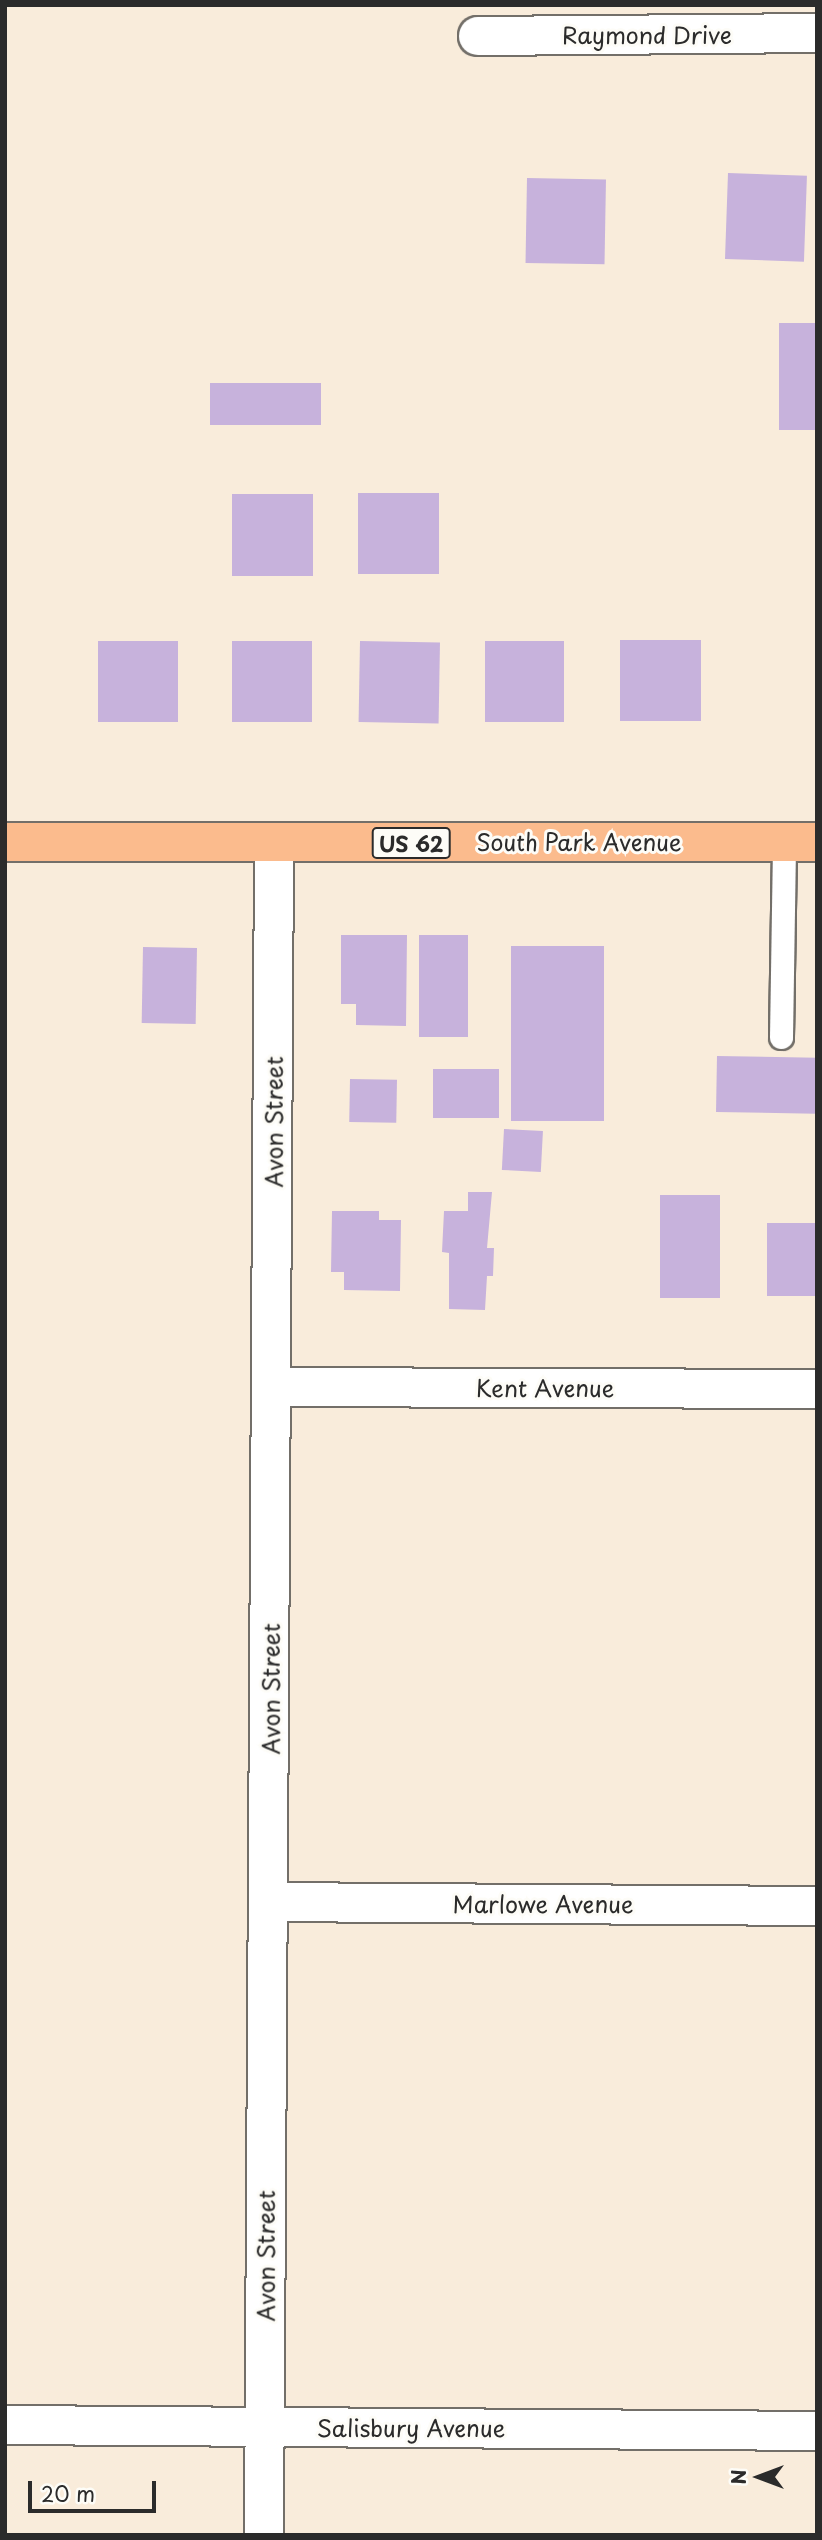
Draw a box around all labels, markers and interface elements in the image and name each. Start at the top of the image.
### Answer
street label: Raymond Drive [562,21,732,49]
road number: US 62 [371,826,451,860]
street label: South Park Avenue [475,828,683,856]
street label: Avon Street [260,1057,288,1187]
street label: Kent Avenue [476,1374,614,1402]
street label: Avon Street [257,1624,285,1754]
street label: Marlowe Avenue [453,1890,633,1918]
street label: Avon Street [252,2191,280,2321]
street label: Salisbury Avenue [316,2414,506,2442]
north arrow [724,2442,794,2512]
scale bar [32,2466,159,2510]
text: N [724,2469,752,2485]
text: 20 m [41,2477,95,2509]

